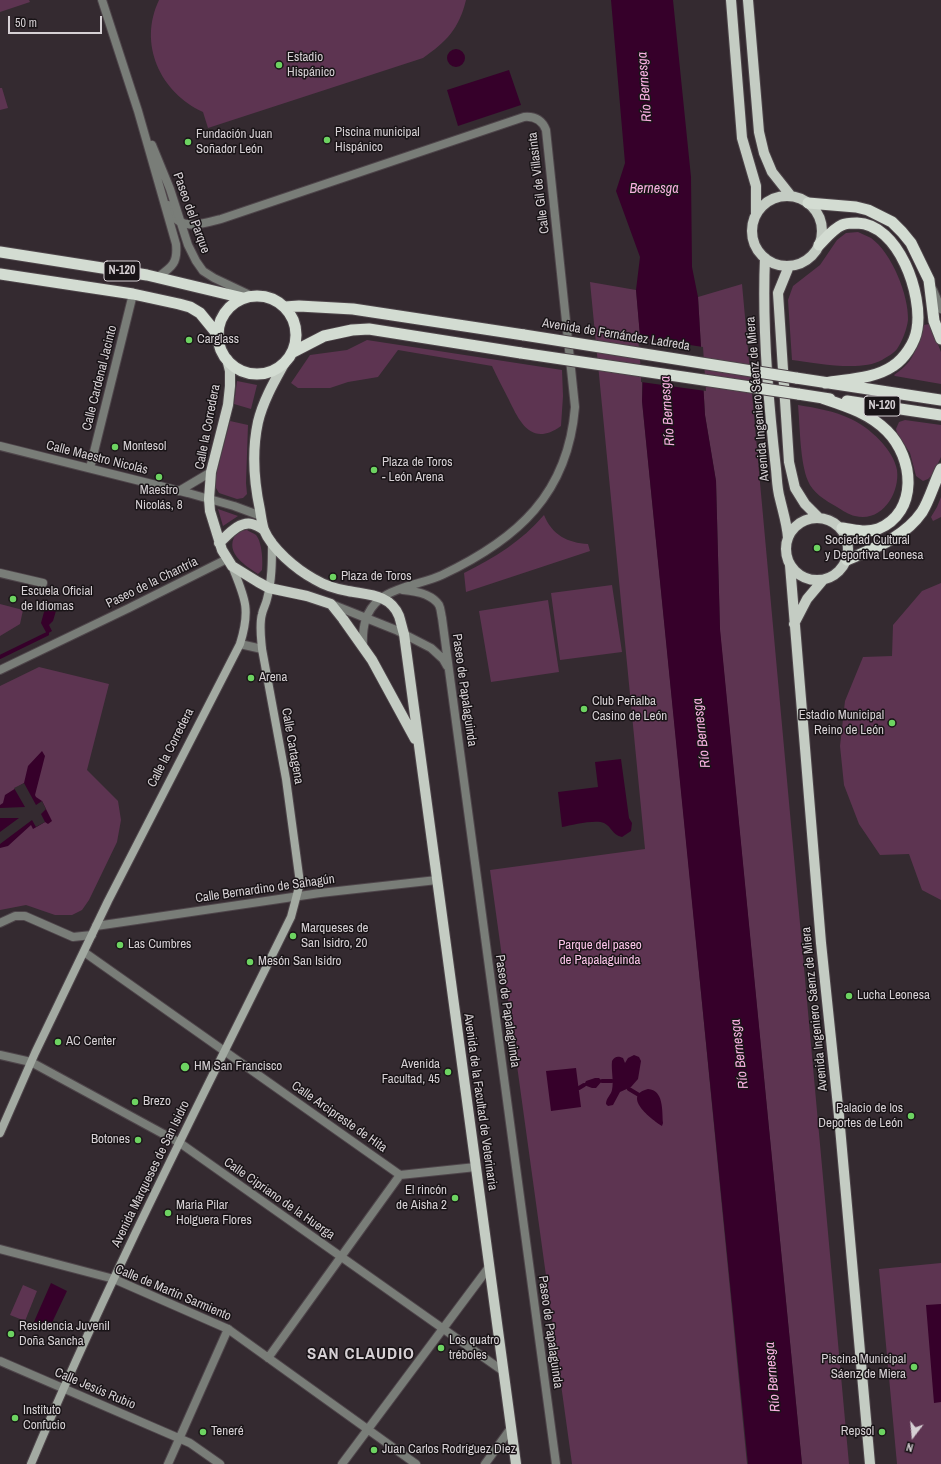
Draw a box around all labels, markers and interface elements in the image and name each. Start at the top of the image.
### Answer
scale bar [10,8,104,34]
text: 50 m [15,15,37,31]
place label: Estadio Hispánico [287,50,335,81]
water label: Río Bernesga [634,51,656,123]
marker: Estadio Hispánico [274,60,284,70]
place label: Piscina municipal Hispánico [335,125,420,156]
place label: Fundación Juan Soñador León [196,127,272,158]
street label: Calle Gil de Villasinta [525,131,553,235]
marker: Piscina municipal Hispánico [322,135,332,145]
marker: Fundación Juan Soñador León [183,137,193,147]
street label: Paseo del Parque [169,171,213,255]
water label: Bernesga [629,181,679,197]
road number: N-120 [104,261,140,281]
street label: Avenida de Fernández Ladreda [541,316,691,354]
street label: Avenida Ingeniero Sáenz de Miera [743,316,773,482]
street label: Calle Cardenal Jacinto [79,324,121,432]
place label: Carglass [197,332,239,348]
marker: Carglass [184,335,194,345]
water label: Río Bernesga [657,375,679,447]
street label: Calle la Corredera [192,383,224,471]
road number: N-120 [864,396,900,416]
street label: Calle Maestro Nicolás [45,438,149,478]
place label: Montesol [123,439,166,455]
marker: Montesol [110,442,120,452]
place label: Plaza de Toros - León Arena [382,455,453,486]
marker: Plaza de Toros - León Arena [369,465,379,475]
marker: Maestro Nicolás, 8 [154,472,164,482]
place label: Maestro Nicolás, 8 [135,483,183,514]
place label: Sociedad Cultural y Deportiva Leonesa [825,533,923,564]
marker: Sociedad Cultural y Deportiva Leonesa [812,543,822,553]
street label: Paseo de la Chantría [104,554,200,612]
place label: Plaza de Toros [341,569,412,585]
marker: Plaza de Toros [328,572,338,582]
place label: Escuela Oficial de Idiomas [21,584,93,615]
marker: Escuela Oficial de Idiomas [8,594,18,604]
street label: Paseo de Papalaguinda [448,633,480,747]
place label: Arena [259,670,287,686]
marker: Arena [246,673,256,683]
place label: Club Peñalba Casino de León [592,694,667,725]
water label: Río Bernesga [689,697,715,769]
marker: Club Peñalba Casino de León [579,704,589,714]
street label: Calle la Corredera [144,706,198,790]
street label: Calle Cartagena [278,707,306,785]
place label: Estadio Municipal Reino de León [799,708,884,739]
marker: Estadio Municipal Reino de León [887,718,897,728]
street label: Calle Bernardino de Sahagún [194,872,336,906]
place label: Marqueses de San Isidro, 20 [301,921,369,952]
street label: Avenida Ingeniero Sáenz de Miera [799,926,831,1092]
marker: Marqueses de San Isidro, 20 [288,931,298,941]
place label: Las Cumbres [128,937,191,953]
park label: Parque del paseo de Papalaguinda [558,938,642,969]
marker: Las Cumbres [115,940,125,950]
place label: Mesón San Isidro [258,954,342,970]
street label: Paseo de Papalaguinda [491,954,523,1068]
marker: Mesón San Isidro [245,957,255,967]
place label: Lucha Leonesa [857,988,930,1004]
marker: Lucha Leonesa [844,991,854,1001]
street label: Avenida de la Facultad de Veterinaria [460,1013,500,1191]
water label: Río Bernesga [727,1018,753,1090]
place label: AC Center [66,1034,116,1050]
marker: AC Center [53,1037,63,1047]
place label: Avenida Facultad, 45 [382,1057,440,1088]
place label: HM San Francisco [194,1059,282,1075]
marker: HM San Francisco [179,1061,191,1073]
marker: Avenida Facultad, 45 [443,1067,453,1077]
street label: Calle Arcipreste de Hita [288,1078,390,1156]
place label: Brezo [143,1094,171,1110]
marker: Brezo [130,1097,140,1107]
street label: Avenida Marqueses de San Isidro [109,1098,193,1250]
place label: Palacio de los Deportes de León [818,1101,903,1132]
marker: Palacio de los Deportes de León [906,1111,916,1121]
place label: Botones [91,1132,130,1148]
marker: Botones [133,1135,143,1145]
street label: Calle Cipriano de la Huerga [220,1155,338,1243]
place label: El rincón de Aisha 2 [396,1183,447,1214]
marker: El rincón de Aisha 2 [450,1193,460,1203]
place label: Maria Pilar Holguera Flores [176,1198,252,1229]
marker: Maria Pilar Holguera Flores [163,1208,173,1218]
street label: Calle de Martín Sarmiento [113,1262,233,1324]
street label: Paseo de Papalaguinda [534,1275,566,1389]
place label: Residencia Juvenil Doña Sancha [19,1319,110,1350]
marker: Residencia Juvenil Doña Sancha [6,1329,16,1339]
place label: Los quatro tréboles [449,1333,499,1364]
water label: Río Bernesga [762,1341,784,1413]
marker: Los quatro tréboles [436,1343,446,1353]
district label: SAN CLAUDIO [307,1344,415,1364]
place label: Piscina Municipal Sáenz de Miera [821,1352,906,1383]
marker: Piscina Municipal Sáenz de Miera [909,1362,919,1372]
street label: Calle Jesús Rubio [52,1365,138,1413]
place label: Instituto Confucio [23,1403,66,1434]
marker: Instituto Confucio [10,1413,20,1423]
north arrow [893,1416,933,1456]
place label: Teneré [211,1424,244,1440]
place label: Repsol [841,1424,874,1440]
marker: Teneré [198,1427,208,1437]
marker: Repsol [877,1427,887,1437]
text: N [905,1440,915,1455]
place label: Juan Carlos Rodríguez Diez [382,1442,516,1458]
marker: Juan Carlos Rodríguez Diez [369,1445,379,1455]

